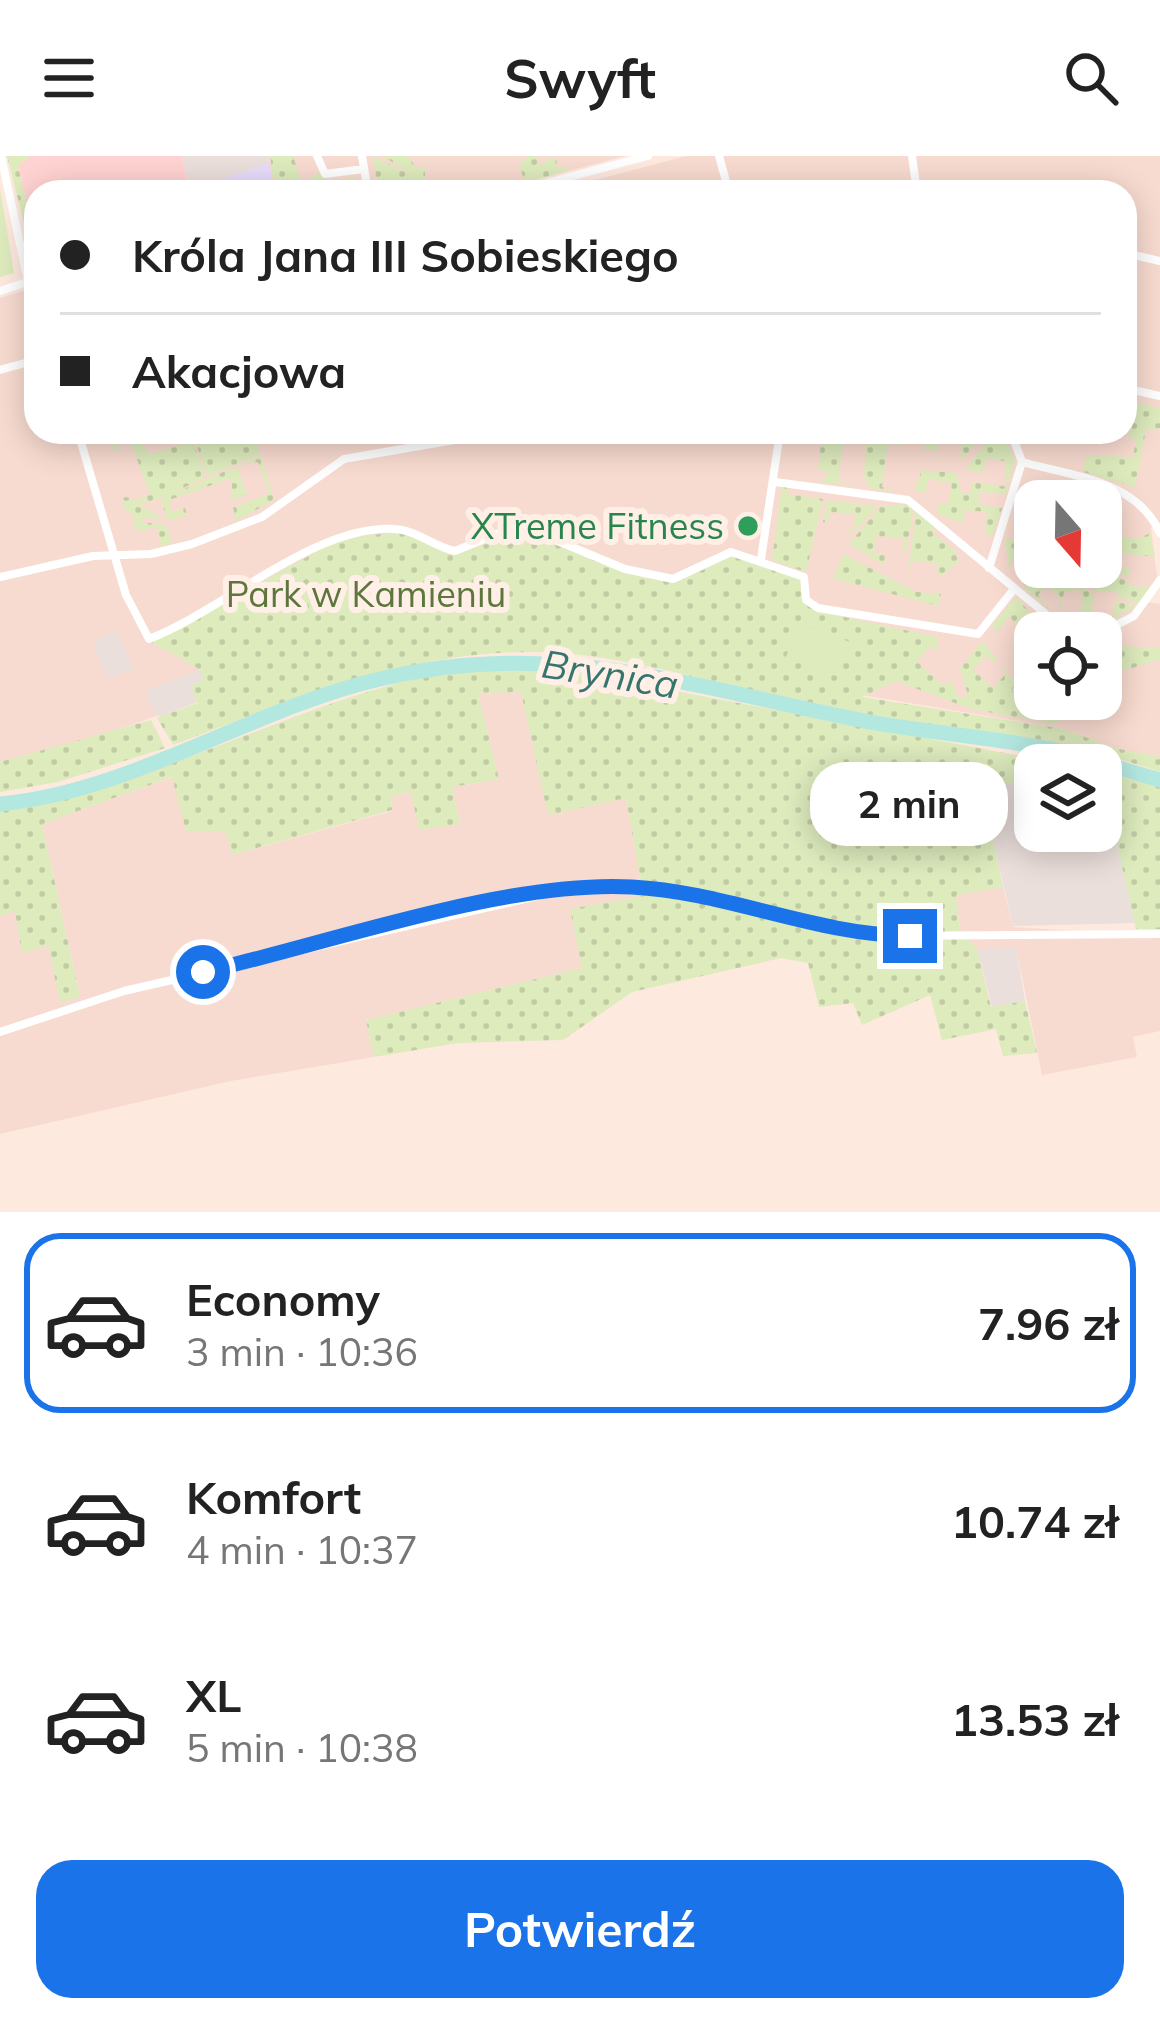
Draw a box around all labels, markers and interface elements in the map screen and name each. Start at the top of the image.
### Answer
text: Swyft [504,44,656,112]
icon: menu [36,45,102,111]
icon: search [1058,45,1124,111]
text: Króla Jana III Sobieskiego [132,227,679,283]
text: Akacjowa [132,343,346,399]
north arrow [1014,480,1122,588]
map controls [1014,480,1122,852]
place label: XTreme Fitness [471,503,724,548]
marker: XTreme Fitness [735,513,761,539]
park label: Park w Kamieniu [226,571,506,616]
button: locate [1014,612,1122,720]
water label: Brynica [538,639,682,708]
button: layers [1014,744,1122,852]
callout: 2 min [811,762,1009,846]
text: 2 min [858,779,960,828]
route end [883,909,937,963]
route start [176,945,230,999]
icon: car [42,1269,150,1377]
text: Economy [186,1271,380,1327]
text: 7.96 zł [978,1295,1118,1351]
text: 3 min · 10:36 [186,1327,418,1376]
icon: car [42,1467,150,1575]
text: Komfort [186,1469,361,1525]
text: 10.74 zł [951,1493,1118,1549]
text: 4 min · 10:37 [186,1525,418,1574]
icon: car [42,1665,150,1773]
text: XL [186,1667,241,1723]
text: 13.53 zł [951,1691,1118,1747]
text: 5 min · 10:38 [186,1723,418,1772]
button: Potwierdź [36,1860,1124,1998]

